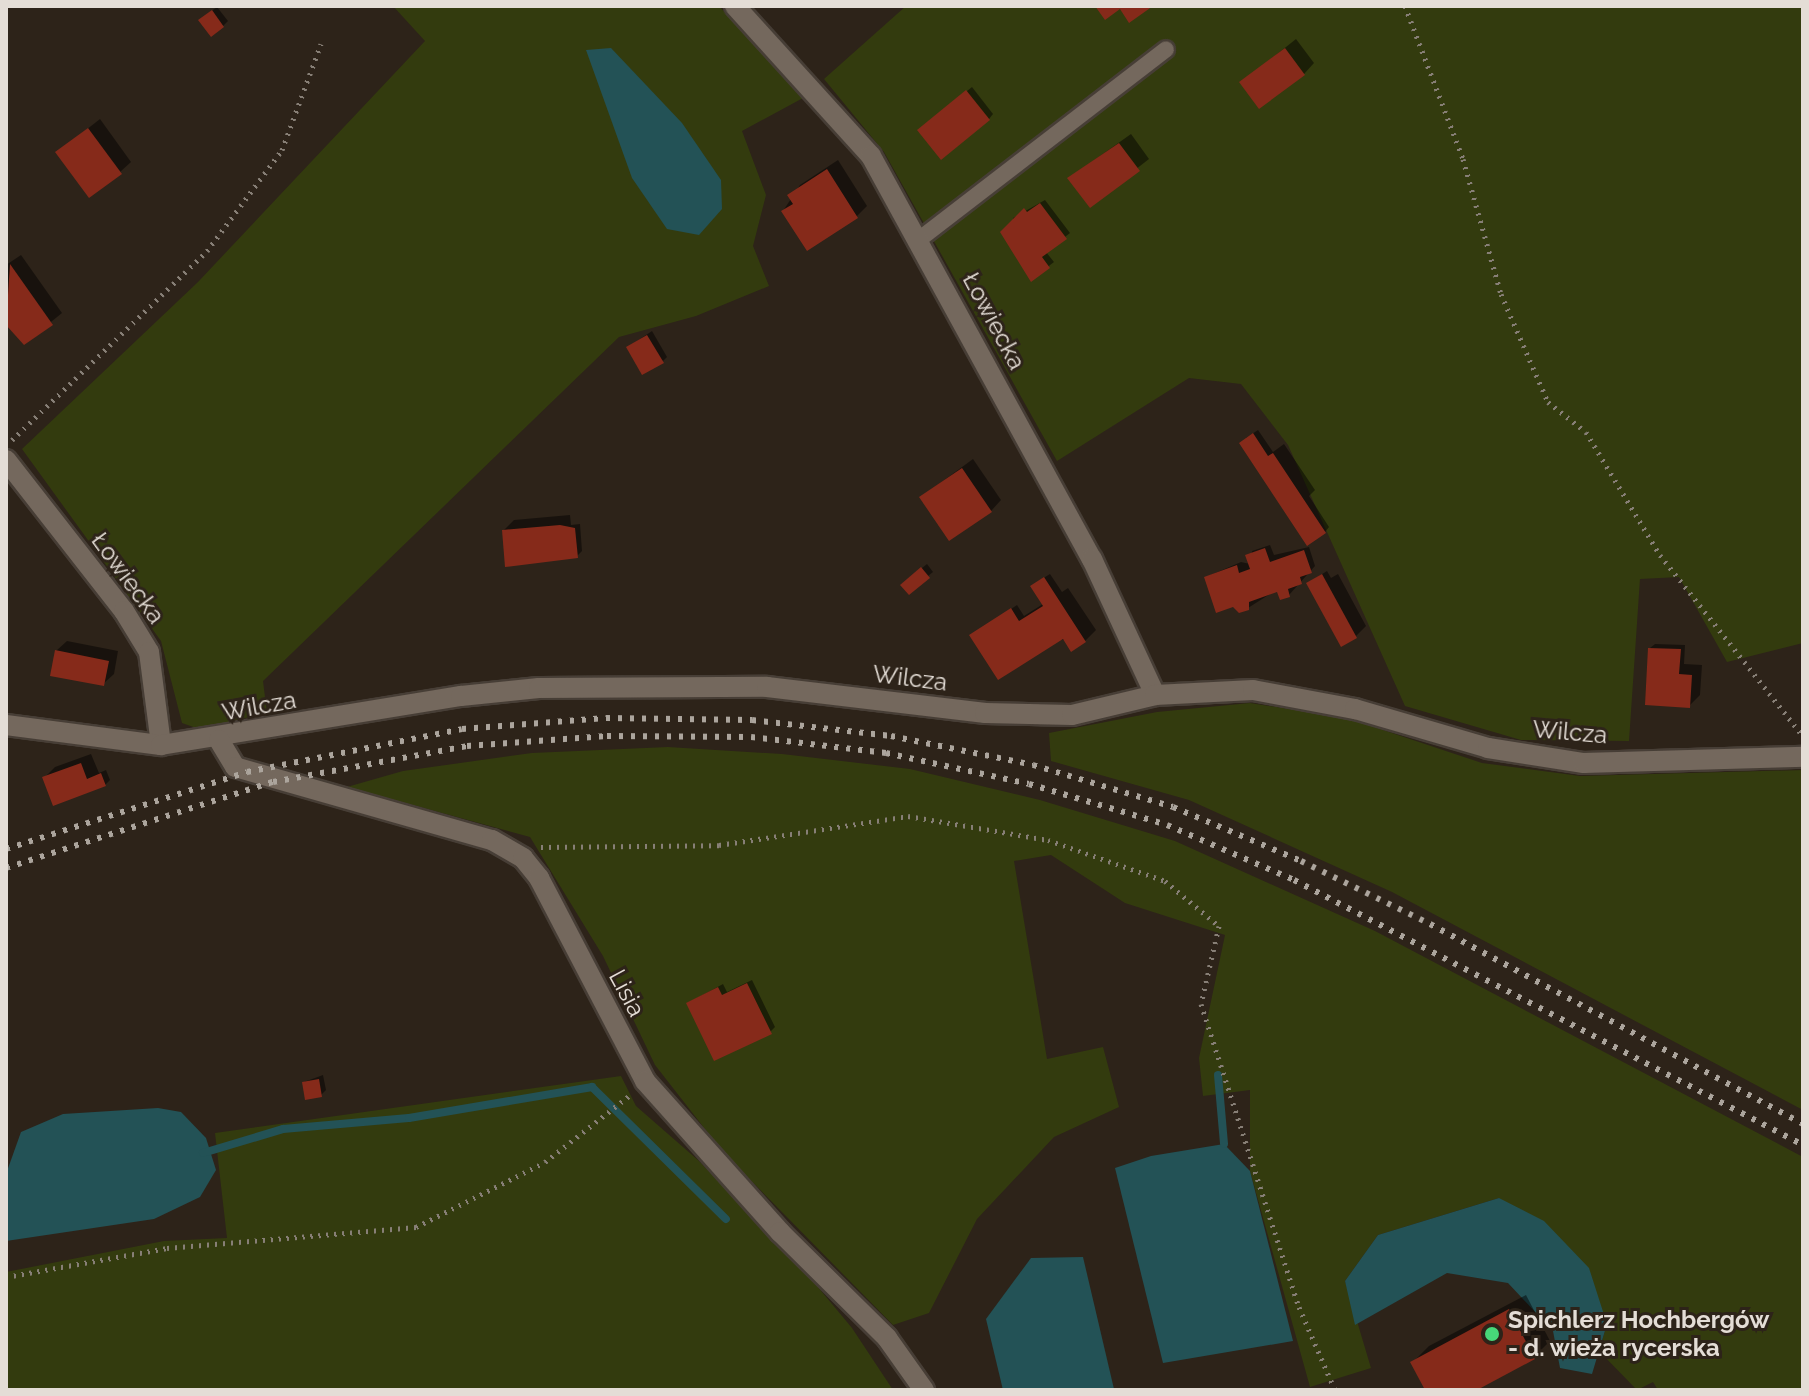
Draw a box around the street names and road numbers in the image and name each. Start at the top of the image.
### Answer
street label: Łowiecka [957,268,1031,374]
street label: Łowiecka [85,527,171,629]
street label: Wilcza [871,659,949,697]
street label: Wilcza [220,685,298,727]
street label: Wilcza [1531,714,1609,750]
street label: Lisia [603,965,651,1021]

